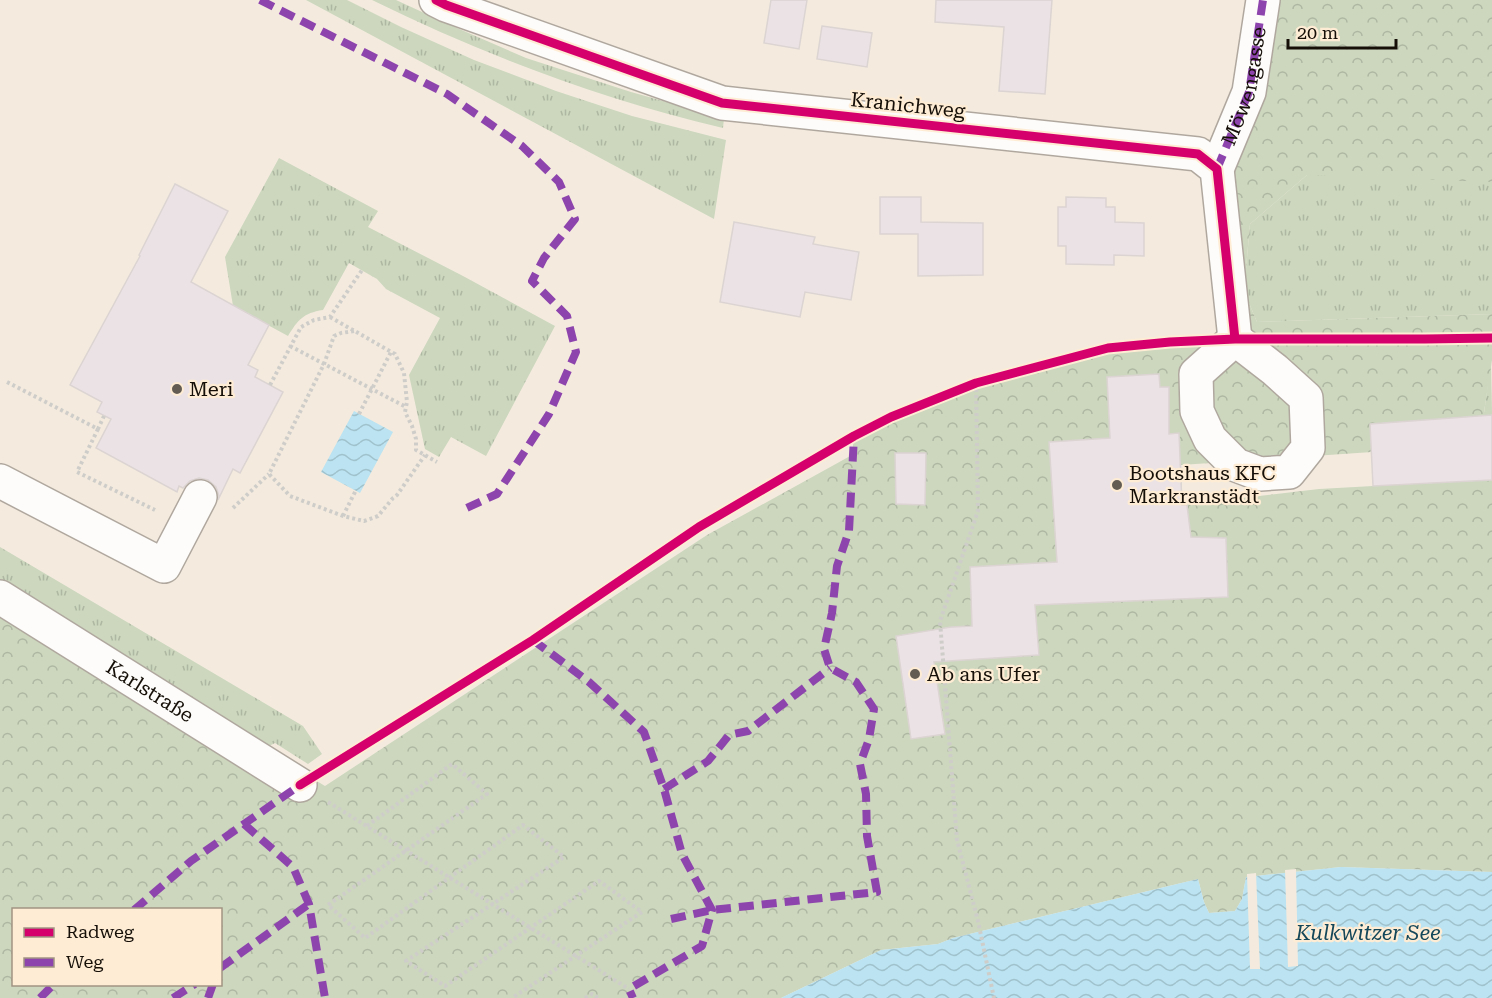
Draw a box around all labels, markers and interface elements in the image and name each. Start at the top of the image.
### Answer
scale bar [1288,12,1396,50]
text: 20 m [1297,22,1338,43]
street label: Möwengasse [1216,25,1271,149]
street label: Kranichweg [850,87,967,123]
place label: Meri [189,377,233,401]
marker: Meri [170,382,184,396]
place label: Bootshaus KFC Markranstädt [1129,461,1276,508]
marker: Bootshaus KFC Markranstädt [1110,478,1124,492]
street label: Karlstraße [102,655,198,727]
place label: Ab ans Ufer [927,662,1040,686]
marker: Ab ans Ufer [908,667,922,681]
legend [12,908,222,986]
text: Radweg [66,921,135,942]
water label: Kulkwitzer See [1294,921,1441,945]
text: Weg [66,951,104,972]

